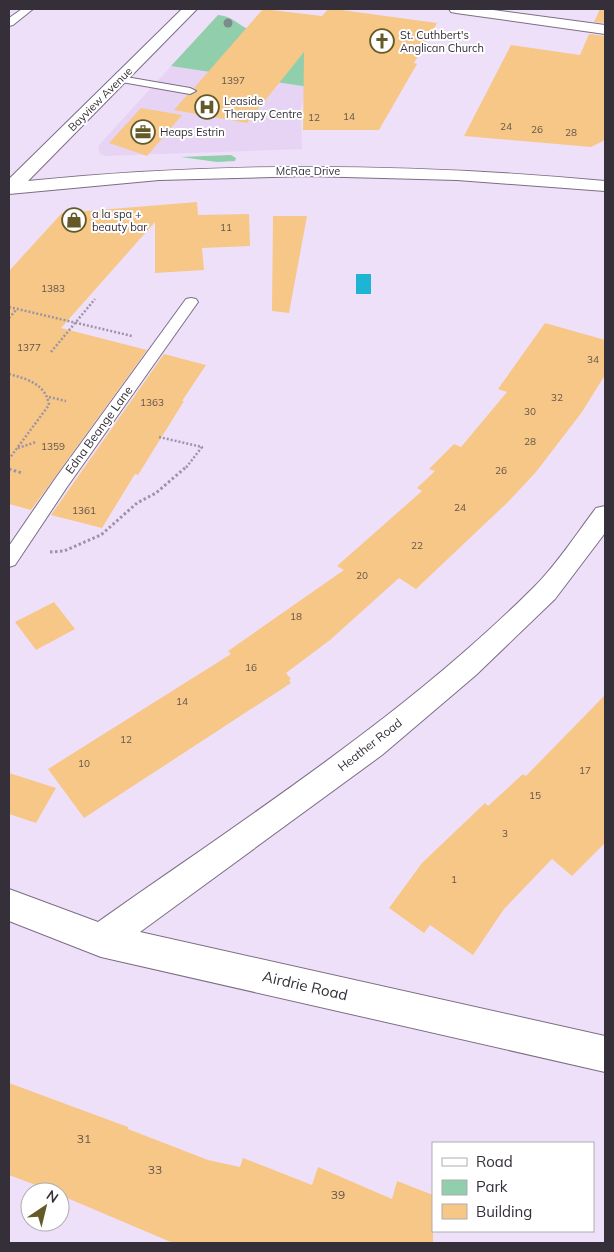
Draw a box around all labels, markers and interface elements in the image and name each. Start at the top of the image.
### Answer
church icon: St. Cuthbert's Anglican Church [369,28,395,54]
place label: St. Cuthbert's Anglican Church [400,28,484,55]
street label: Bayview Avenue [65,64,135,134]
house number: 1397 [221,74,245,87]
hospital icon: Leaside Therapy Centre [194,94,220,120]
place label: Leaside Therapy Centre [224,94,302,121]
house number: 14 [343,110,355,123]
house number: 12 [308,111,320,124]
office icon: Heaps Estrin [130,119,156,145]
house number: 24 [500,120,512,133]
house number: 26 [531,123,543,136]
place label: Heaps Estrin [160,125,225,139]
house number: 28 [565,126,577,139]
street label: McRae Drive [276,164,340,178]
shop icon: a la spa + beauty bar [61,207,87,233]
place label: a la spa + beauty bar [92,207,147,234]
house number: 11 [220,221,232,234]
house number: 1383 [41,282,65,295]
house number: 1377 [17,341,41,354]
house number: 34 [587,353,599,366]
street label: Edna Beange Lane [62,383,135,476]
house number: 32 [551,391,563,404]
house number: 1363 [140,396,164,409]
house number: 30 [524,405,536,418]
house number: 28 [524,435,536,448]
house number: 1359 [41,440,65,453]
house number: 26 [495,464,507,477]
house number: 24 [454,501,466,514]
house number: 1361 [72,504,96,517]
house number: 22 [411,539,423,552]
house number: 20 [356,569,368,582]
house number: 18 [290,610,302,623]
house number: 16 [245,661,257,674]
house number: 14 [176,695,188,708]
street label: Heather Road [335,715,405,774]
house number: 12 [120,733,132,746]
house number: 10 [78,757,90,770]
house number: 17 [579,764,591,777]
house number: 15 [529,789,541,802]
house number: 3 [502,827,508,840]
house number: 1 [451,873,457,886]
street label: Airdrie Road [261,966,350,1005]
house number: 31 [77,1131,91,1146]
legend [432,1142,594,1232]
text: Road [476,1152,513,1171]
house number: 33 [148,1162,162,1177]
text: Park [476,1177,508,1196]
north arrow [20,1182,70,1232]
text: N [43,1186,62,1207]
house number: 39 [331,1187,345,1202]
text: Building [476,1202,532,1221]

